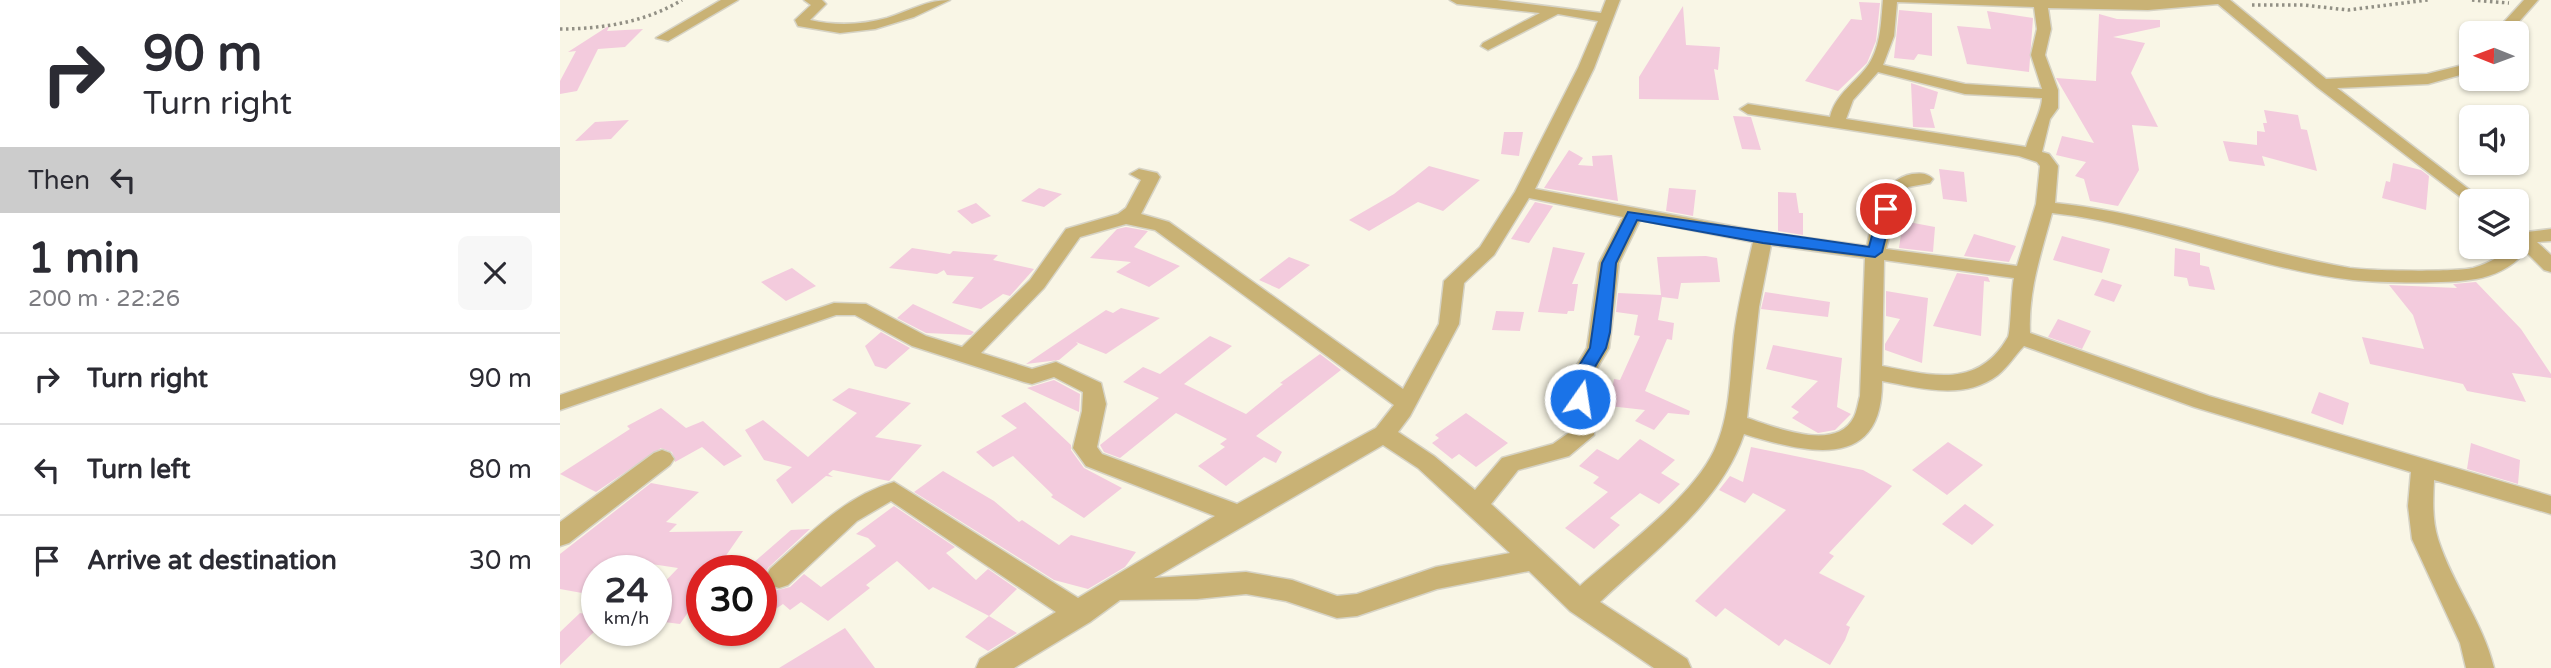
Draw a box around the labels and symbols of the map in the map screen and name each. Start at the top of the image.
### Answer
north arrow [2459,21,2529,91]
pin [1856,179,1916,239]
position arrow [1543,362,1617,436]
speed limit sign: 30 [686,555,777,646]

